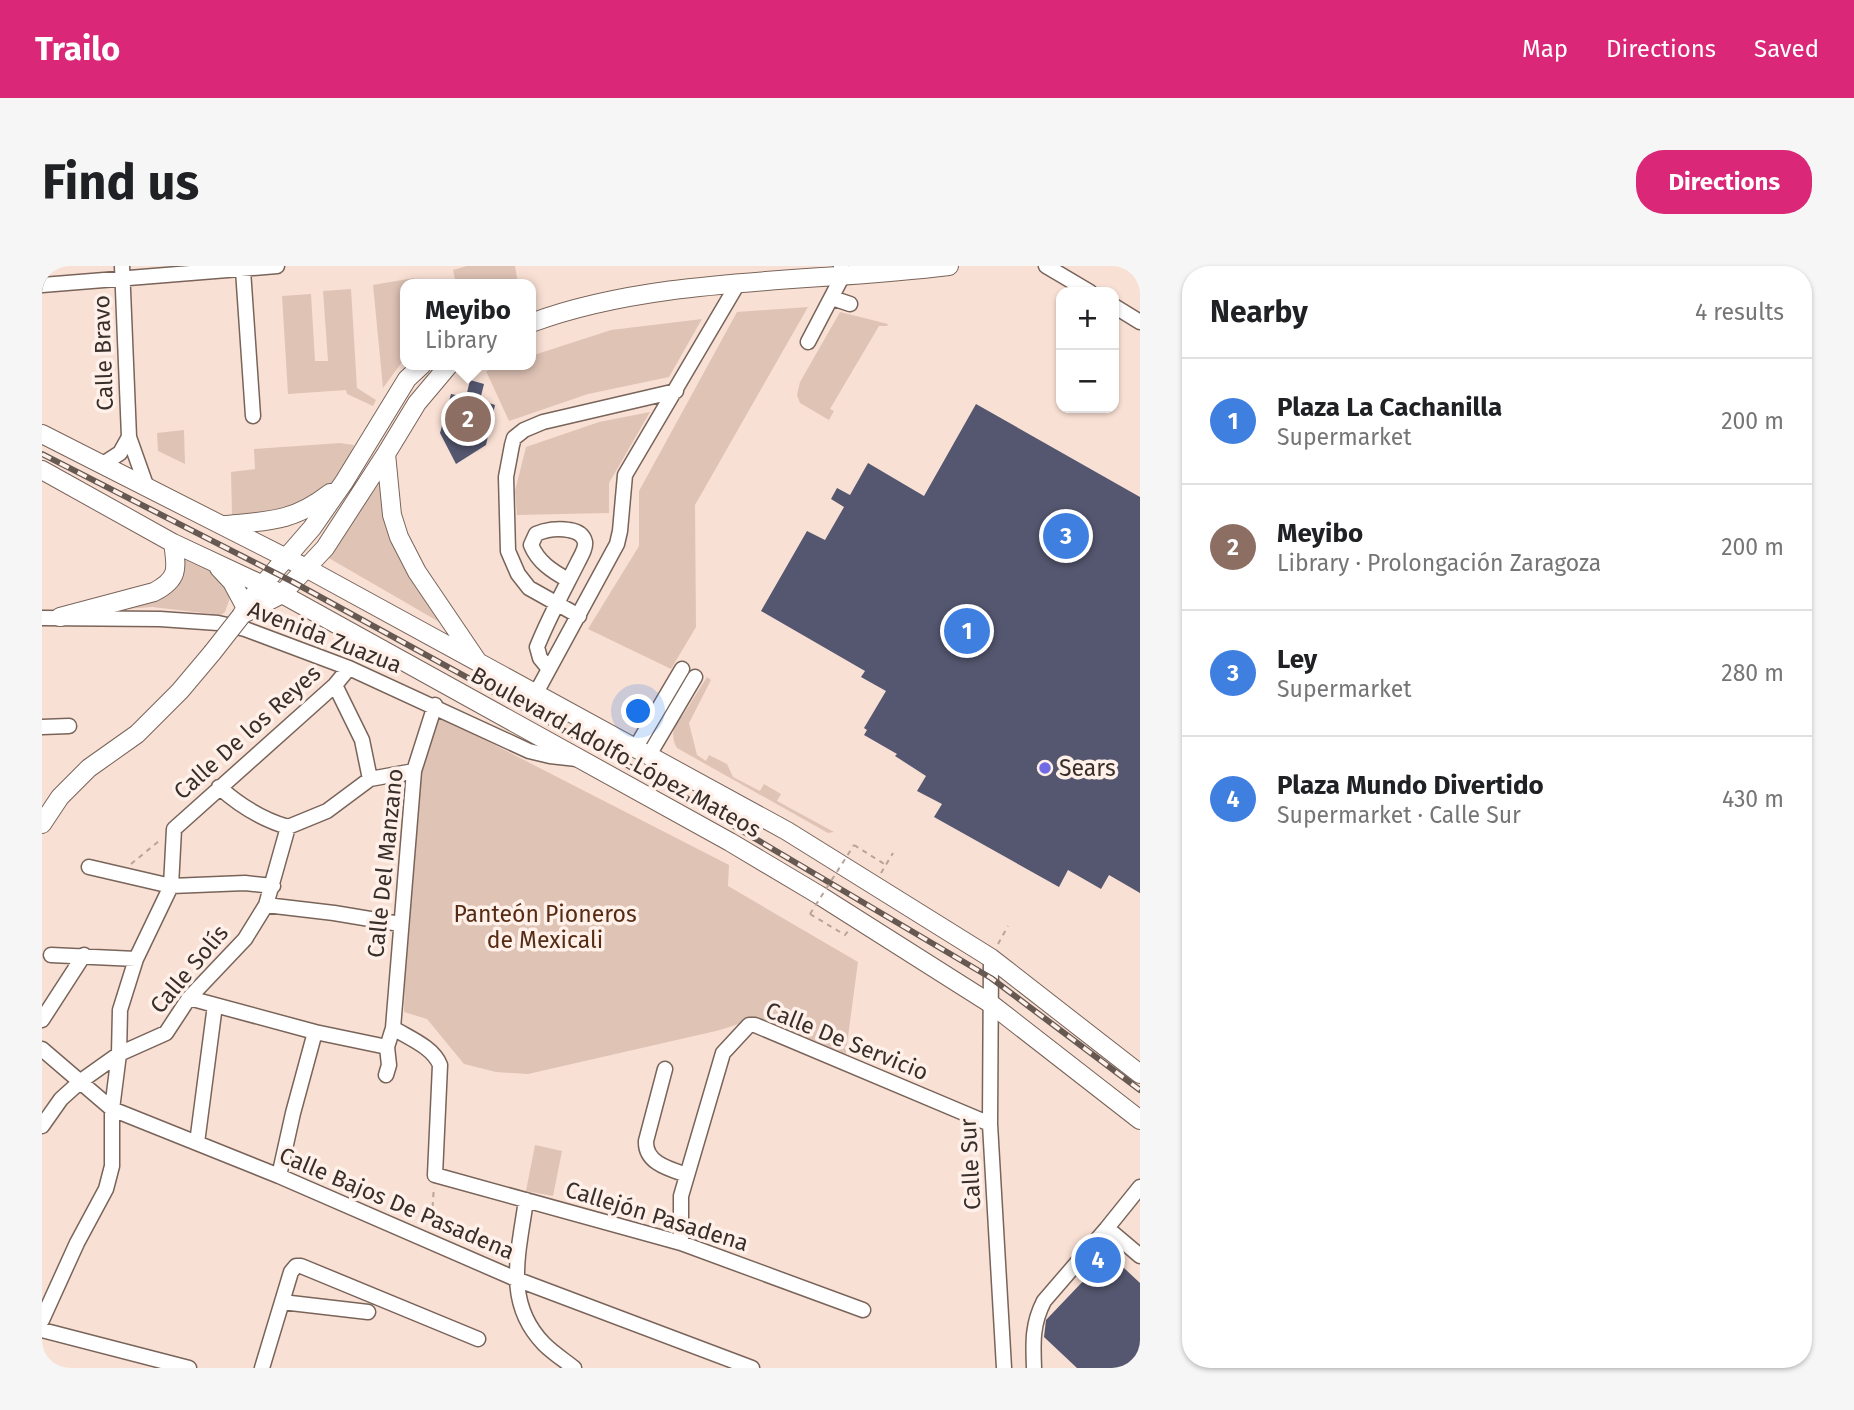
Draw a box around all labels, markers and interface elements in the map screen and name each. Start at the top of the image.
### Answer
text: Trailo [35,29,120,69]
text: Map [1522,35,1568,63]
text: Directions [1606,35,1716,63]
text: Saved [1754,35,1819,63]
button: Directions [1636,150,1812,214]
text: Find us [42,153,199,212]
popup [400,279,536,370]
map controls [1056,287,1119,413]
button: + [1056,287,1119,350]
text: Nearby [1210,294,1308,330]
street label: Calle Bravo [87,295,119,411]
text: Meyibo [425,295,511,326]
text: 4 results [1695,298,1784,326]
text: Library [425,326,497,354]
button: − [1056,350,1119,413]
text: Plaza La Cachanilla [1277,392,1502,423]
pin: 2 [445,393,491,445]
text: 1 [1228,407,1238,435]
text: 200 m [1721,407,1784,435]
text: Supermarket [1277,423,1412,451]
pin: 3 [1043,510,1089,562]
text: Meyibo [1277,518,1363,549]
text: 2 [1227,533,1239,561]
text: 200 m [1721,533,1784,561]
text: Library · Prolongación Zaragoza [1277,549,1601,577]
street label: Avenida Zuazua [244,595,406,679]
pin: 1 [944,605,990,657]
text: Ley [1277,644,1317,675]
street label: Calle De los Reyes [168,659,326,805]
text: 3 [1227,659,1239,687]
text: 280 m [1721,659,1784,687]
street label: Boulevard Adolfo López Mateos [466,660,766,844]
text: Supermarket [1277,675,1412,703]
your location [621,694,655,728]
place label: Sears [1059,754,1116,782]
marker: Sears [1037,760,1053,776]
street label: Calle Del Manzano [361,767,409,959]
text: Plaza Mundo Divertido [1277,770,1544,801]
text: 4 [1227,785,1240,813]
text: 430 m [1722,785,1784,813]
text: Supermarket · Calle Sur [1277,801,1521,829]
park label: Panteón Pioneros de Mexicali [453,900,637,954]
street label: Calle Solís [144,919,234,1019]
street label: Calle De Servicio [762,996,932,1086]
street label: Calle Sur [954,1117,986,1211]
street label: Calle Bajos De Pasadena [275,1141,519,1265]
street label: Callejón Pasadena [562,1175,752,1257]
pin: 4 [1075,1234,1121,1286]

